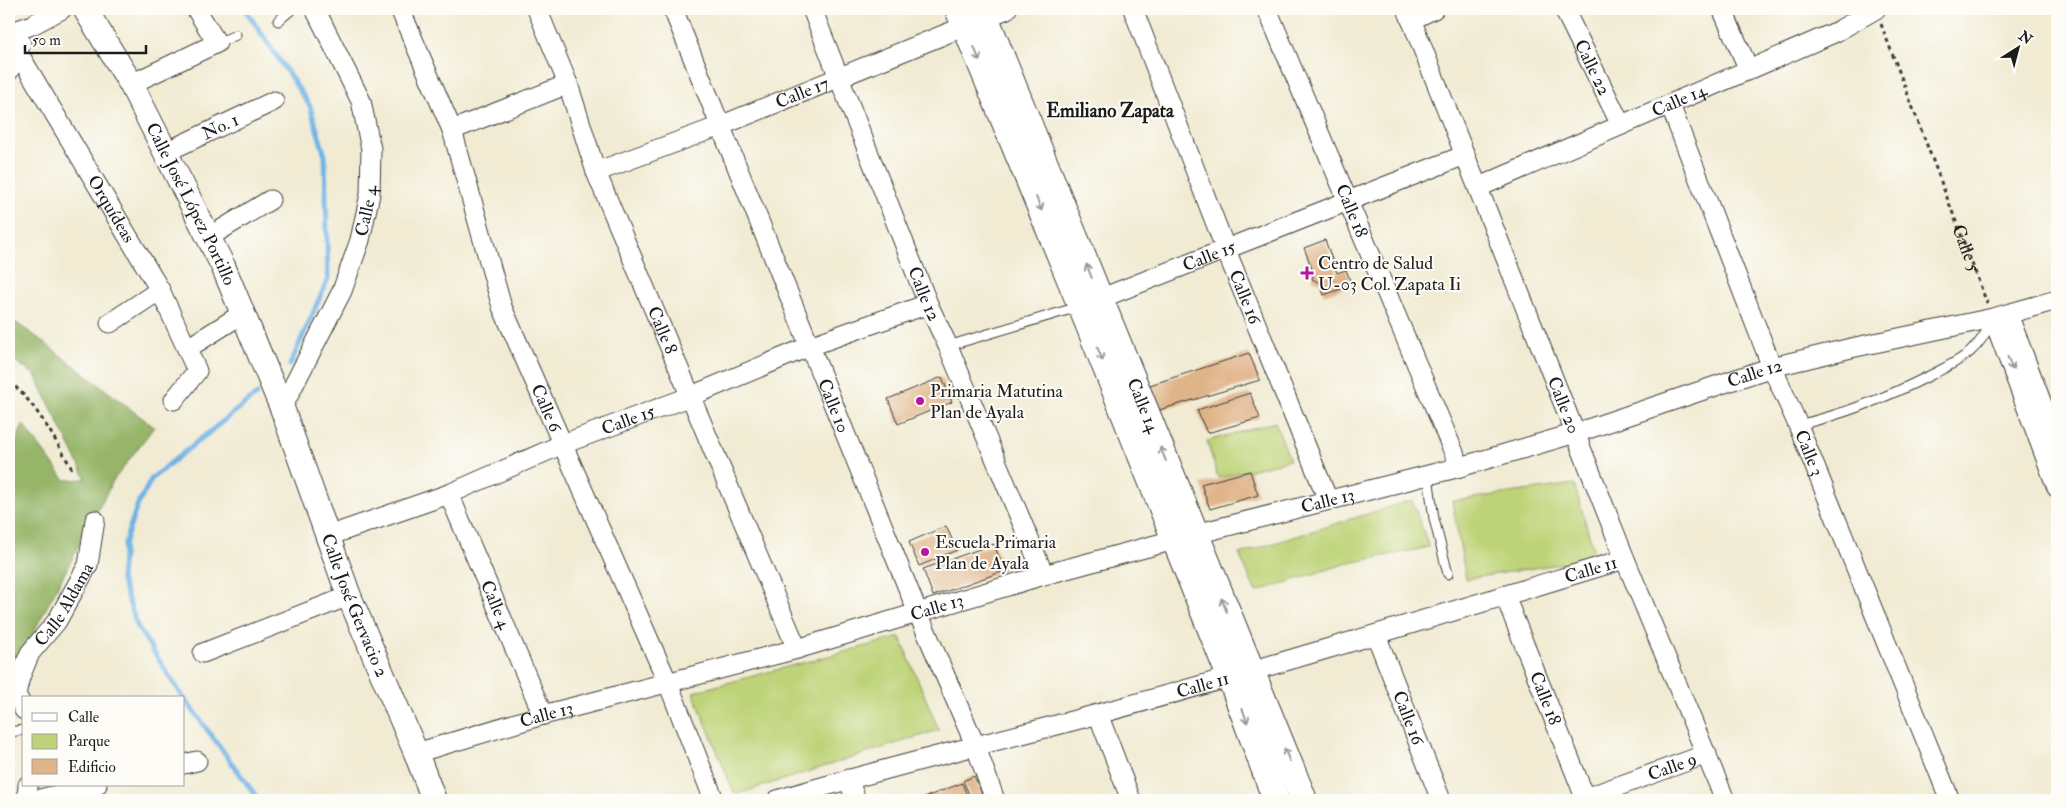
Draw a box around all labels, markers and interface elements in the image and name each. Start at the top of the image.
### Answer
scale bar [25,22,146,54]
north arrow [1994,22,2044,72]
text: N [2014,27,2036,49]
text: 50 m [32,31,61,50]
street label: Calle 22 [1569,36,1616,99]
one-way arrow [972,46,982,61]
street label: Calle 17 [772,72,833,114]
street label: Calle 14 [1648,78,1711,123]
district label: Emiliano Zapata [1046,99,1175,124]
street label: No. 1 [198,108,243,145]
street label: Calle José López Portillo [140,119,241,289]
street label: Orquídeas [82,171,140,247]
street label: Calle 18 [1330,181,1373,241]
street label: Calle 4 [350,185,382,239]
one-way arrow [1034,196,1044,211]
street label: Calle 5 [1946,222,1985,276]
street label: Calle 15 [1179,235,1239,277]
place label: Centro de Salud U-03 Col. Zapata Ii [1318,252,1461,296]
street label: Calle 12 [902,263,945,325]
one-way arrow [1084,264,1093,279]
marker: Centro de Salud U-03 Col. Zapata Ii [1300,266,1314,280]
street label: Calle 16 [1223,267,1266,328]
street label: Calle 8 [642,303,682,358]
one-way arrow [1097,347,1106,362]
street label: Calle 12 [1724,354,1784,393]
one-way arrow [2006,355,2015,370]
street label: Calle 20 [1542,373,1585,437]
street label: Calle 10 [812,375,855,436]
street label: Calle 14 [1121,375,1165,438]
place label: Primaria Matutina Plan de Ayala [930,380,1064,424]
street label: Calle 6 [525,381,567,437]
marker: Primaria Matutina Plan de Ayala [914,395,926,407]
street label: Calle 15 [598,400,658,441]
street label: Calle 3 [1789,427,1829,480]
one-way arrow [1158,447,1168,462]
street label: Calle 13 [1298,483,1357,519]
street label: Calle José Gervacio 2 [316,531,393,681]
place label: Escuela Primaria Plan de Ayala [935,531,1057,575]
marker: Escuela Primaria Plan de Ayala [919,546,931,558]
street label: Calle 11 [1562,551,1620,589]
street label: Calle Aldama [30,558,99,651]
street label: Calle 4 [475,577,517,634]
street label: Calle 13 [908,589,966,626]
one-way arrow [1219,598,1229,613]
street label: Calle 11 [1174,667,1232,704]
street label: Calle 18 [1524,668,1566,729]
street label: Calle 16 [1387,688,1430,749]
legend [22,696,185,786]
street label: Calle 13 [517,697,576,733]
text: Calle [68,708,99,727]
one-way arrow [1241,708,1250,724]
text: Parque [68,732,110,751]
one-way arrow [1281,748,1291,763]
street label: Calle 9 [1645,748,1700,786]
text: Edificio [68,758,116,777]

